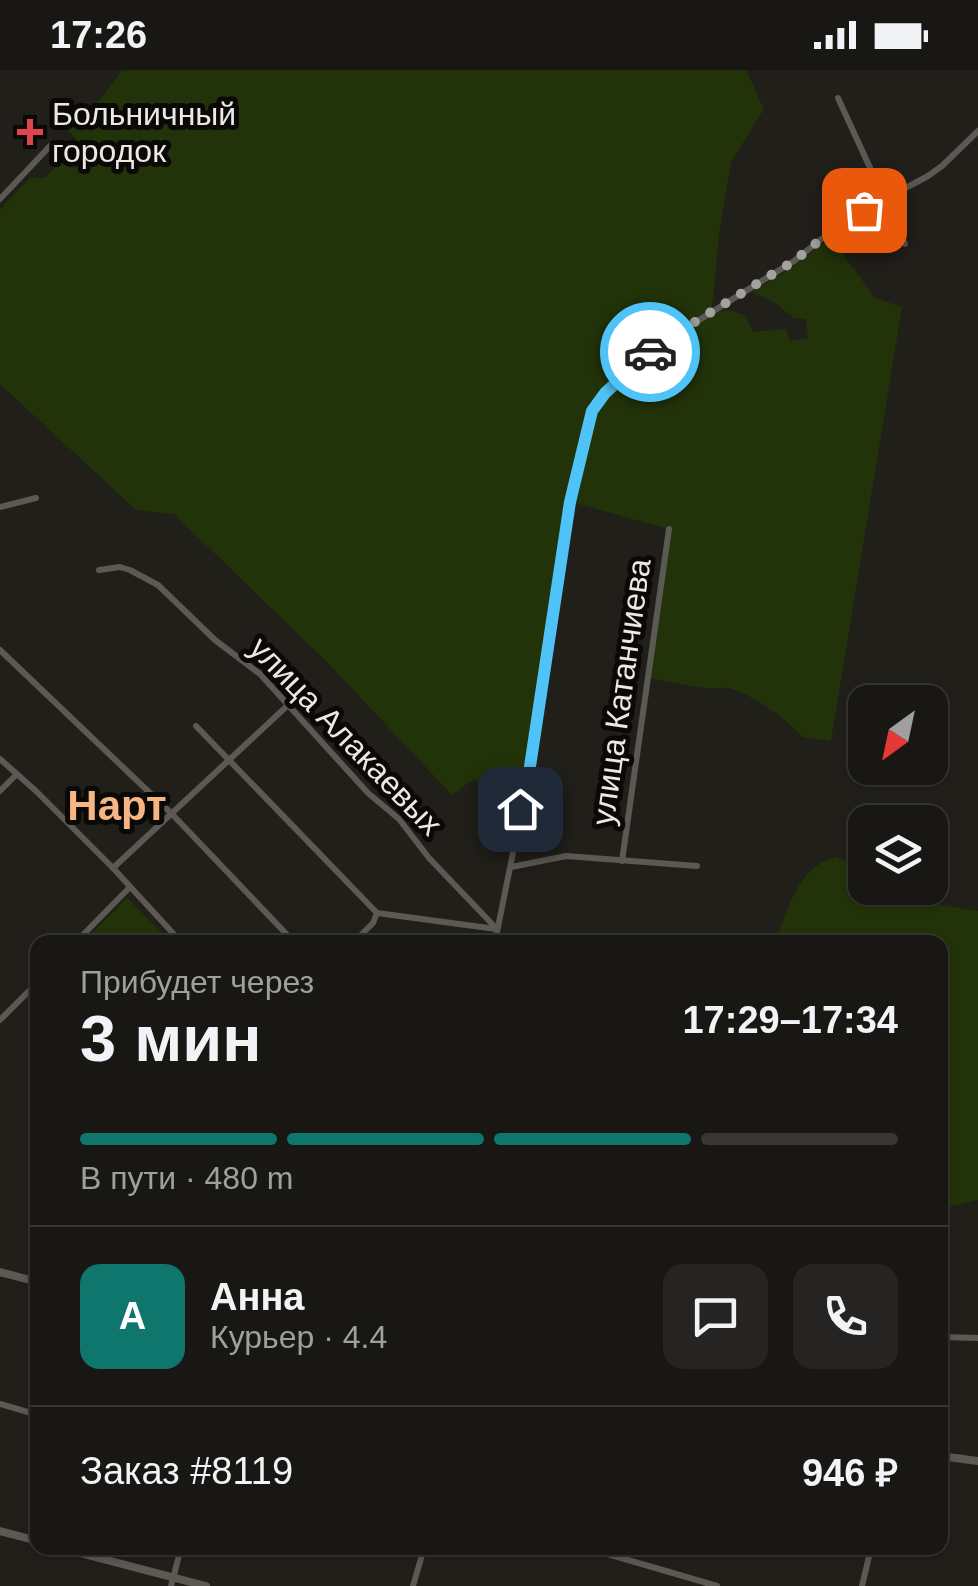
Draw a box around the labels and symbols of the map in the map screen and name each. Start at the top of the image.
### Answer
place label: Больничный городок [52,96,236,169]
marker: Больничный городок [17,119,43,145]
pin [822,168,907,253]
courier [600,302,700,402]
street label: улица Катанчиева [584,556,658,828]
street label: улица Алакаевых [242,630,450,842]
north arrow [848,685,948,785]
pin [478,767,563,852]
district label: Нарт [67,782,167,829]

